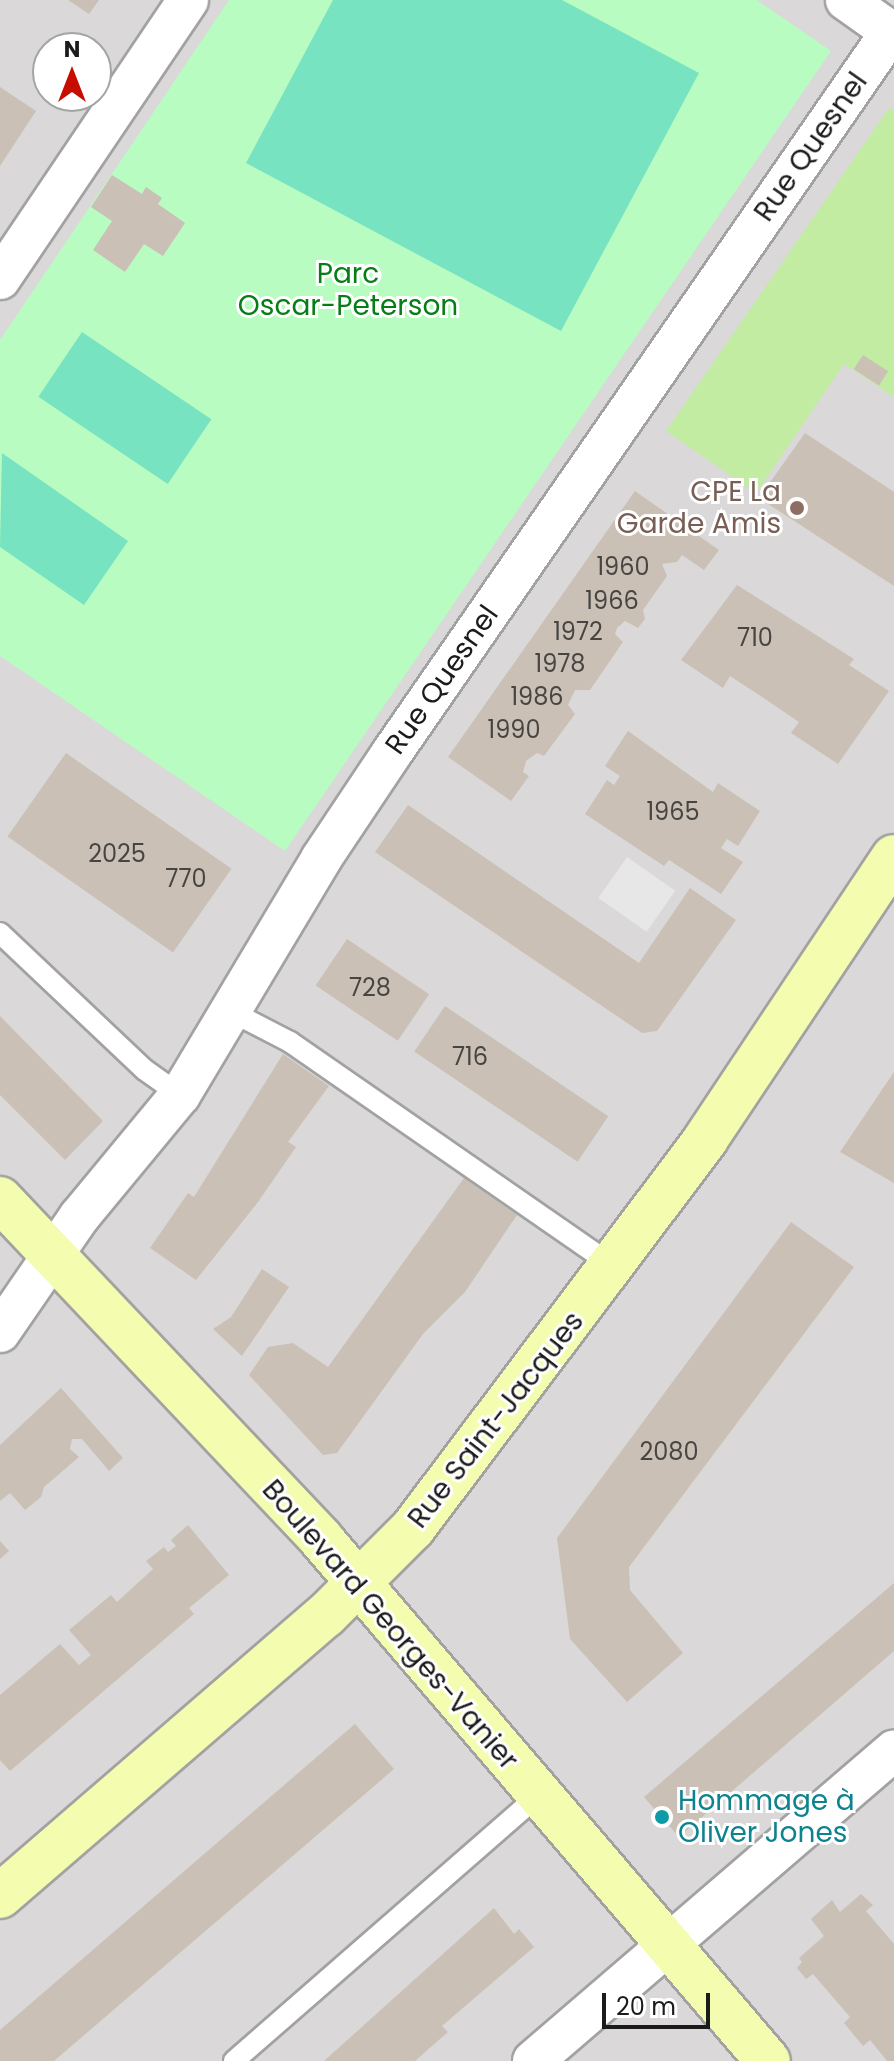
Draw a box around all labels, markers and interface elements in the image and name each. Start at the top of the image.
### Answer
north arrow [32,32,112,112]
text: N [64,34,80,65]
street label: Rue Quesnel [747,66,875,228]
park label: Parc Oscar-Peterson [238,257,458,323]
place label: CPE La Garde Amis [617,475,781,541]
marker: CPE La Garde Amis [788,499,806,517]
house number: 1960 [596,553,650,581]
house number: 1966 [585,587,639,615]
street label: Rue Quesnel [378,599,506,761]
house number: 1972 [553,618,603,646]
house number: 710 [737,624,773,652]
house number: 1978 [534,650,586,678]
house number: 1986 [510,683,564,711]
house number: 1990 [488,716,540,744]
house number: 1965 [646,798,700,826]
house number: 2025 [88,840,146,868]
house number: 770 [165,865,207,893]
house number: 728 [349,974,391,1002]
house number: 716 [452,1043,488,1071]
street label: Rue Saint-Jacques [401,1305,591,1535]
house number: 2080 [639,1438,699,1466]
street label: Boulevard Georges-Vanier [255,1473,525,1777]
place label: Hommage à Oliver Jones [678,1784,855,1850]
marker: Hommage à Oliver Jones [653,1808,671,1826]
scale bar [606,1977,714,2027]
text: 20 m [616,1990,676,2023]

